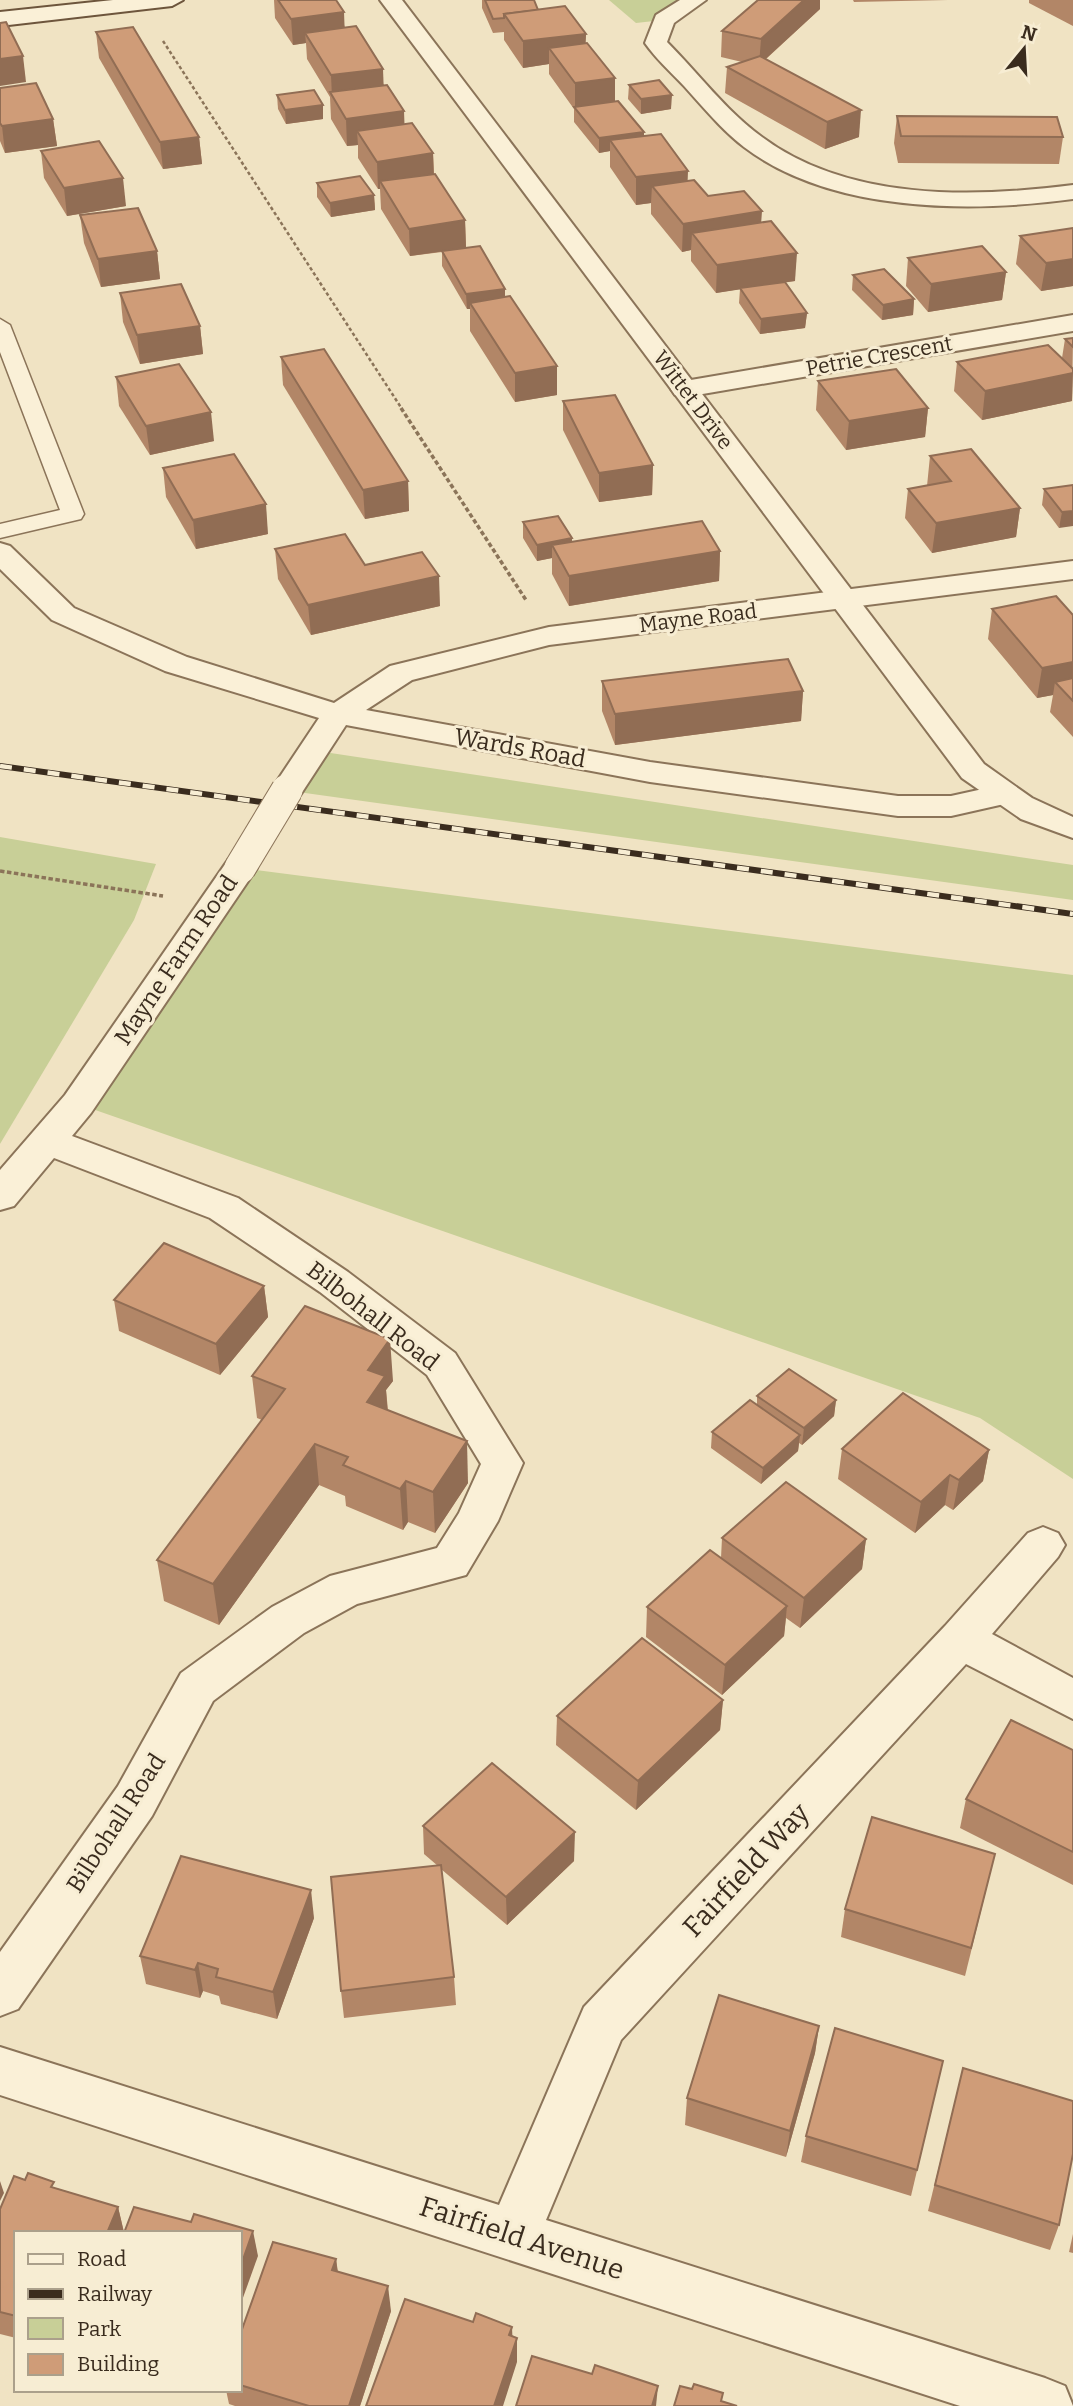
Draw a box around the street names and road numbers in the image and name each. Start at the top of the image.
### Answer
street label: Petrie Crescent [804,330,955,382]
street label: Wittet Drive [647,346,739,454]
street label: Mayne Road [638,598,758,638]
street label: Wards Road [452,723,588,773]
street label: Mayne Farm Road [109,870,243,1050]
street label: Bilbohall Road [301,1256,445,1376]
street label: Bilbohall Road [61,1748,171,1898]
street label: Fairfield Way [676,1796,816,1943]
street label: Fairfield Avenue [416,2189,628,2287]

